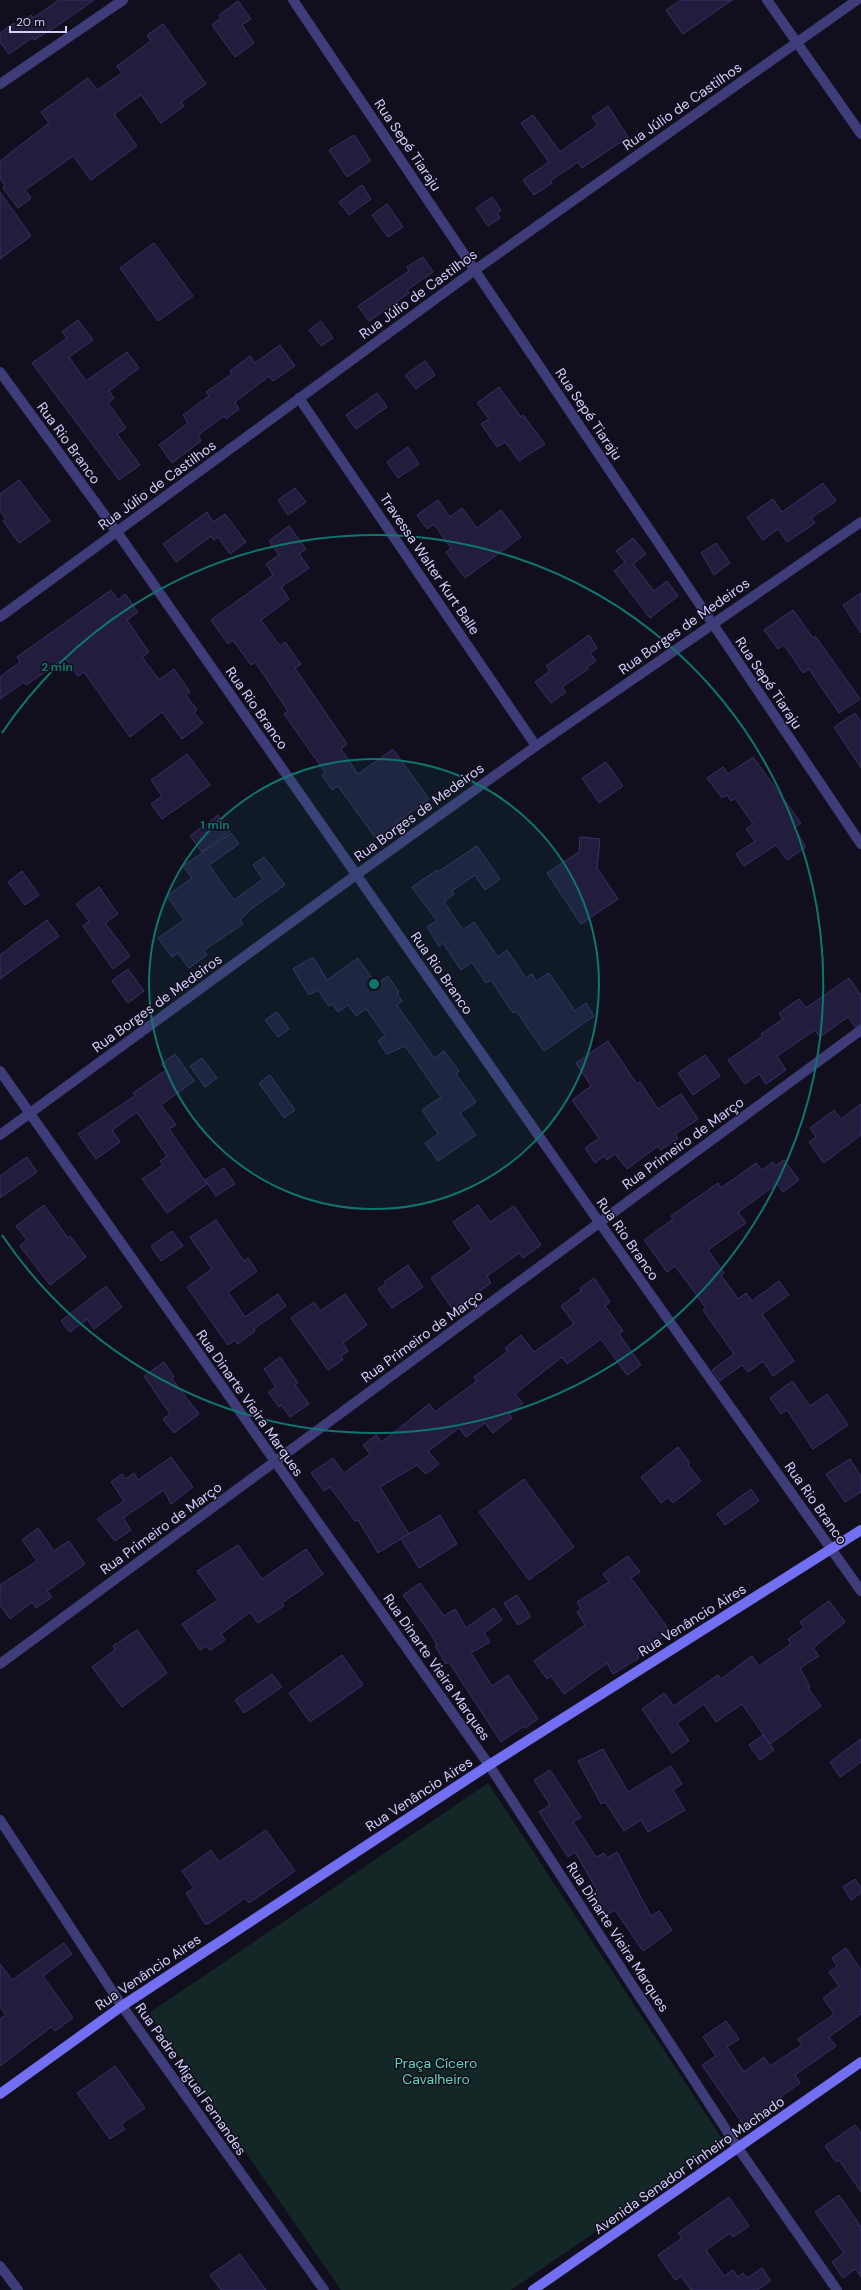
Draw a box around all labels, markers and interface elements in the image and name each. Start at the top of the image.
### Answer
scale bar [10,8,66,34]
text: 20 m [16,14,45,30]
street label: Rua Júlio de Castilhos [619,58,745,154]
street label: Rua Sepé Tiaraju [371,96,445,194]
street label: Rua Júlio de Castilhos [356,245,480,343]
street label: Rua Sepé Tiaraju [552,365,626,463]
street label: Rua Rio Branco [33,398,105,488]
street label: Rua Júlio de Castilhos [95,436,219,534]
street label: Travessa Walter Kurt Balle [376,490,484,638]
street label: Rua Borges de Medeiros [615,574,753,678]
street label: Rua Sepé Tiaraju [732,634,806,732]
text: 2 min [41,659,73,675]
street label: Rua Rio Branco [222,663,292,753]
street label: Rua Borges de Medeiros [351,759,487,865]
text: 1 min [200,817,230,833]
street label: Rua Rio Branco [407,928,477,1018]
street label: Rua Borges de Medeiros [89,950,225,1056]
centre of rings [367,977,381,991]
street label: Rua Primeiro de Março [619,1093,747,1193]
street label: Rua Rio Branco [593,1194,663,1284]
street label: Rua Primeiro de Março [358,1286,486,1386]
street label: Rua Dinarte Vieira Marques [192,1326,308,1480]
street label: Rua Rio Branco [781,1458,851,1548]
street label: Rua Primeiro de Março [97,1478,225,1578]
street label: Rua Venâncio Aires [635,1580,749,1660]
street label: Rua Dinarte Vieira Marques [379,1590,495,1744]
street label: Rua Venâncio Aires [362,1753,476,1835]
street label: Rua Dinarte Vieira Marques [563,1859,673,2015]
street label: Rua Venâncio Aires [92,1930,204,2014]
street label: Rua Padre Miguel Fernandes [131,1999,251,2159]
park label: Praça Cícero Cavalheiro [395,2054,477,2088]
street label: Avenida Senador Pinheiro Machado [590,2092,788,2238]

